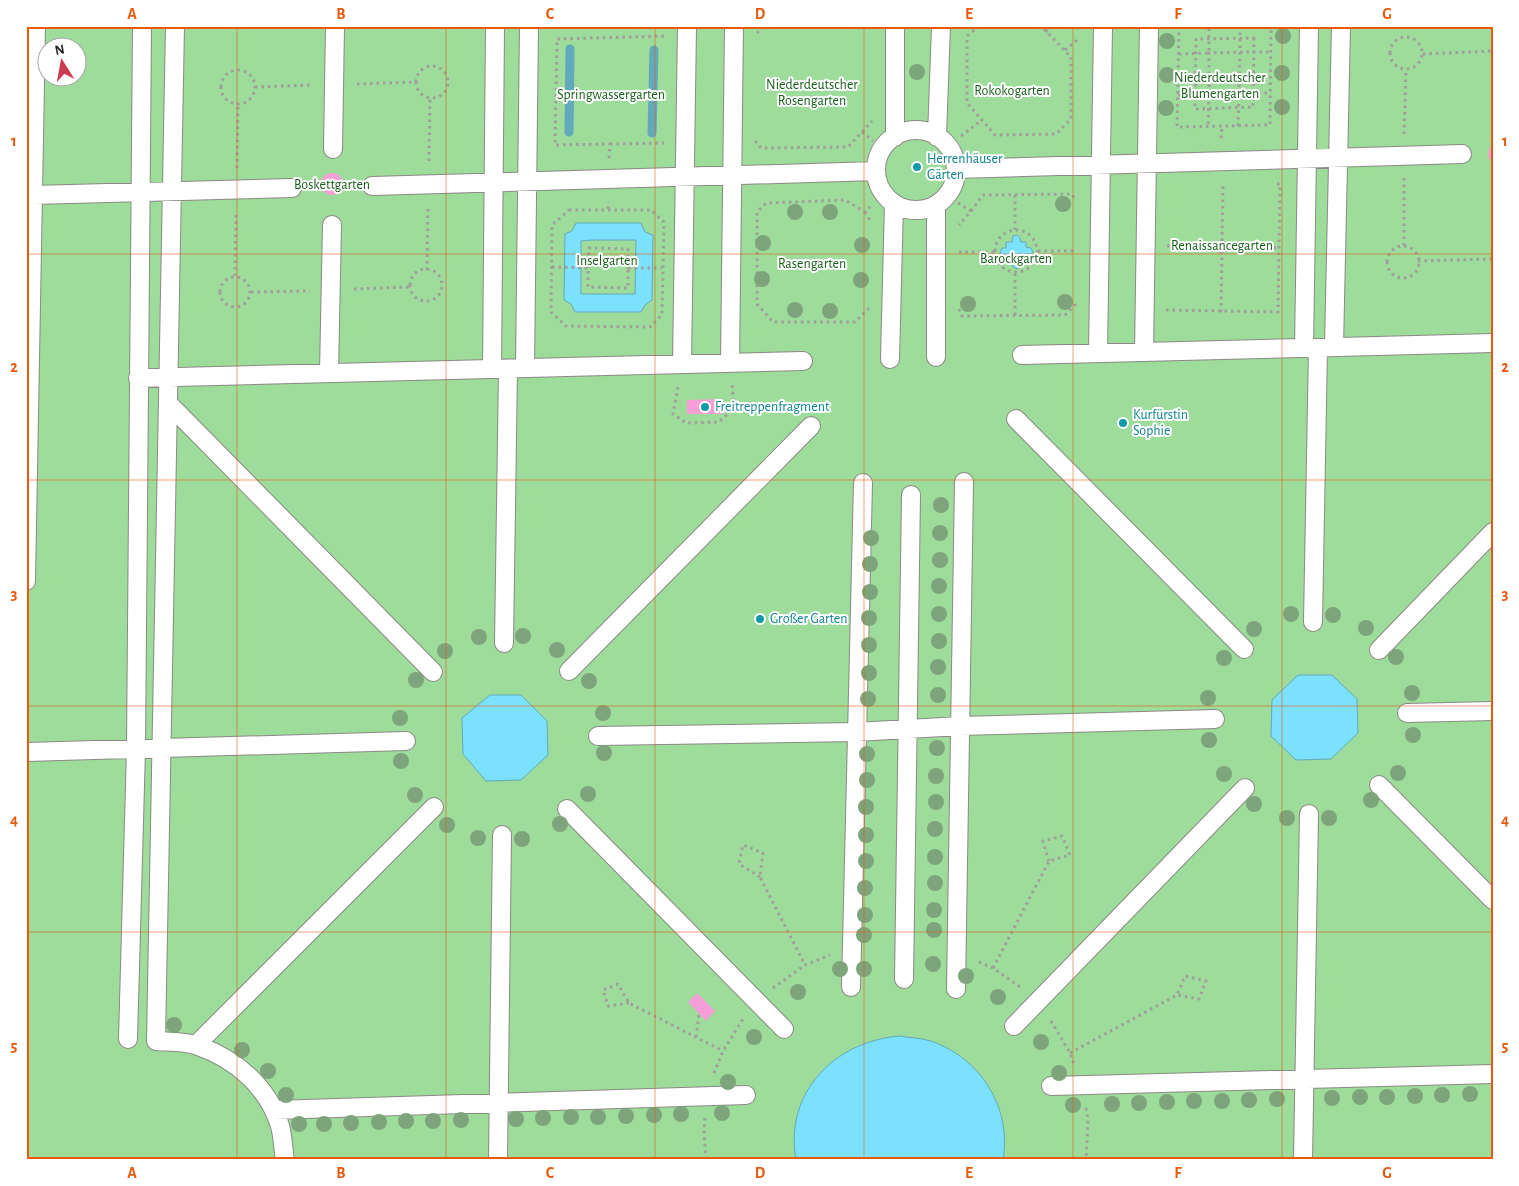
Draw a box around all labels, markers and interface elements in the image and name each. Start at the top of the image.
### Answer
text: A [127,6,137,22]
text: B [336,6,346,22]
text: C [546,6,555,22]
text: D [755,6,766,22]
text: E [965,6,973,22]
text: F [1174,6,1182,22]
text: G [1382,6,1392,22]
north arrow [38,38,88,88]
text: N [54,42,66,58]
park label: Niederdeutscher Blumengarten [1174,71,1266,101]
park label: Niederdeutscher Rosengarten [766,78,858,108]
park label: Rokokogarten [974,84,1050,98]
park label: Springwassergarten [557,88,665,102]
text: 1 [11,133,17,149]
text: 1 [1502,133,1508,149]
place label: Herrenhäuser Gärten [927,152,1003,182]
marker: Herrenhäuser Gärten [911,161,923,173]
park label: Boskettgarten [294,178,370,192]
park label: Renaissancegarten [1171,239,1273,253]
park label: Barockgarten [980,252,1052,266]
park label: Inselgarten [576,254,638,268]
park label: Rasengarten [778,257,846,271]
text: 2 [10,359,18,375]
text: 2 [1501,359,1509,375]
place label: Freitreppenfragment [715,400,830,414]
marker: Freitreppenfragment [699,401,711,413]
place label: Kurfürstin Sophie [1133,408,1188,438]
marker: Kurfürstin Sophie [1117,417,1129,429]
text: 3 [11,586,18,602]
text: 3 [1502,586,1509,602]
place label: Großer Garten [770,612,847,626]
marker: Großer Garten [754,613,766,625]
text: 4 [10,812,18,828]
text: 4 [1501,812,1509,828]
text: 5 [11,1038,18,1054]
text: 5 [1502,1038,1509,1054]
text: A [127,1165,137,1181]
text: B [336,1165,346,1181]
text: C [546,1165,555,1181]
text: D [755,1165,766,1181]
text: E [965,1165,973,1181]
text: F [1174,1165,1182,1181]
text: G [1382,1165,1392,1181]

